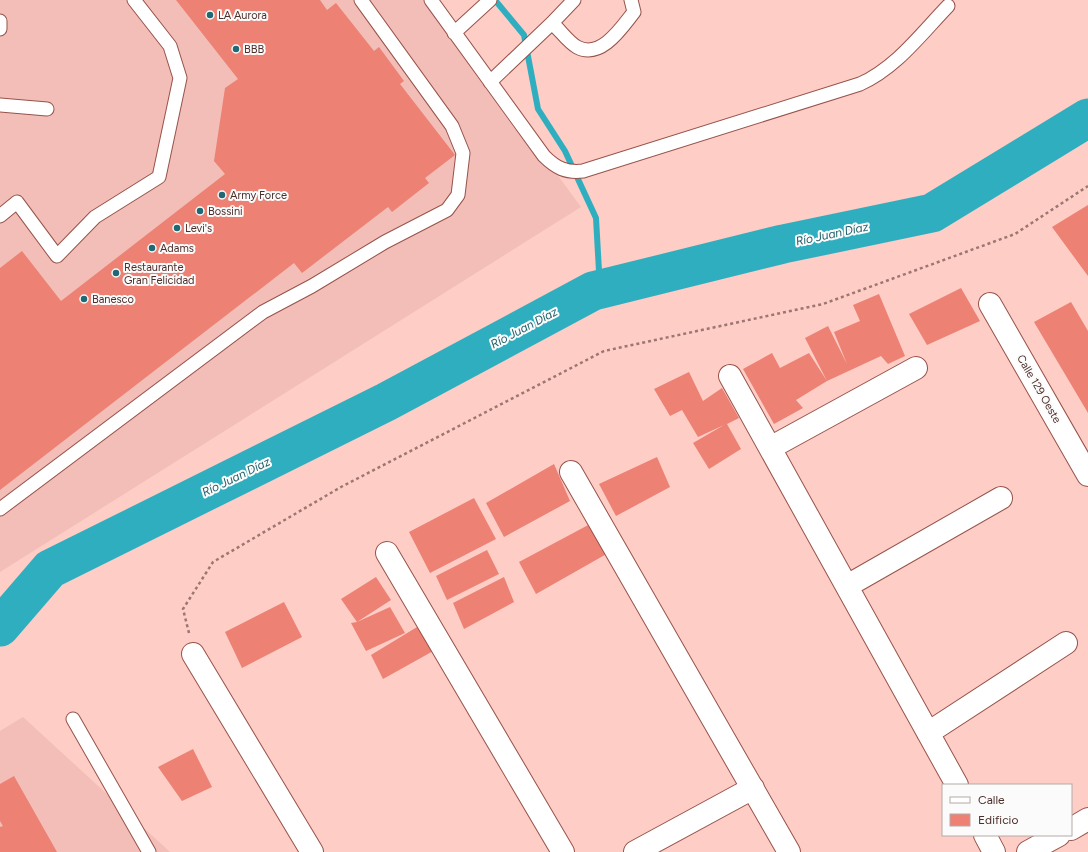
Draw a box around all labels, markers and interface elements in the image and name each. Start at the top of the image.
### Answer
place label: LA Aurora [218,9,267,22]
marker: LA Aurora [205,10,215,20]
place label: BBB [244,43,264,56]
marker: BBB [231,44,241,54]
place label: Army Force [230,189,287,202]
marker: Army Force [217,190,227,200]
place label: Bossini [208,205,243,218]
marker: Bossini [195,206,205,216]
water label: Río Juan Díaz [794,219,870,249]
place label: Levi's [185,222,212,235]
marker: Levi's [172,223,182,233]
place label: Adams [160,242,194,255]
marker: Adams [147,243,157,253]
place label: Restaurante Gran Felicidad [124,261,194,287]
marker: Restaurante Gran Felicidad [111,268,121,278]
place label: Banesco [92,293,134,306]
marker: Banesco [79,294,89,304]
water label: Río Juan Díaz [488,304,560,352]
street label: Calle 129 Oeste [1014,353,1064,425]
water label: Río Juan Díaz [200,454,272,499]
legend [942,784,1072,836]
text: Calle [978,793,1005,807]
text: Edificio [978,813,1018,827]

